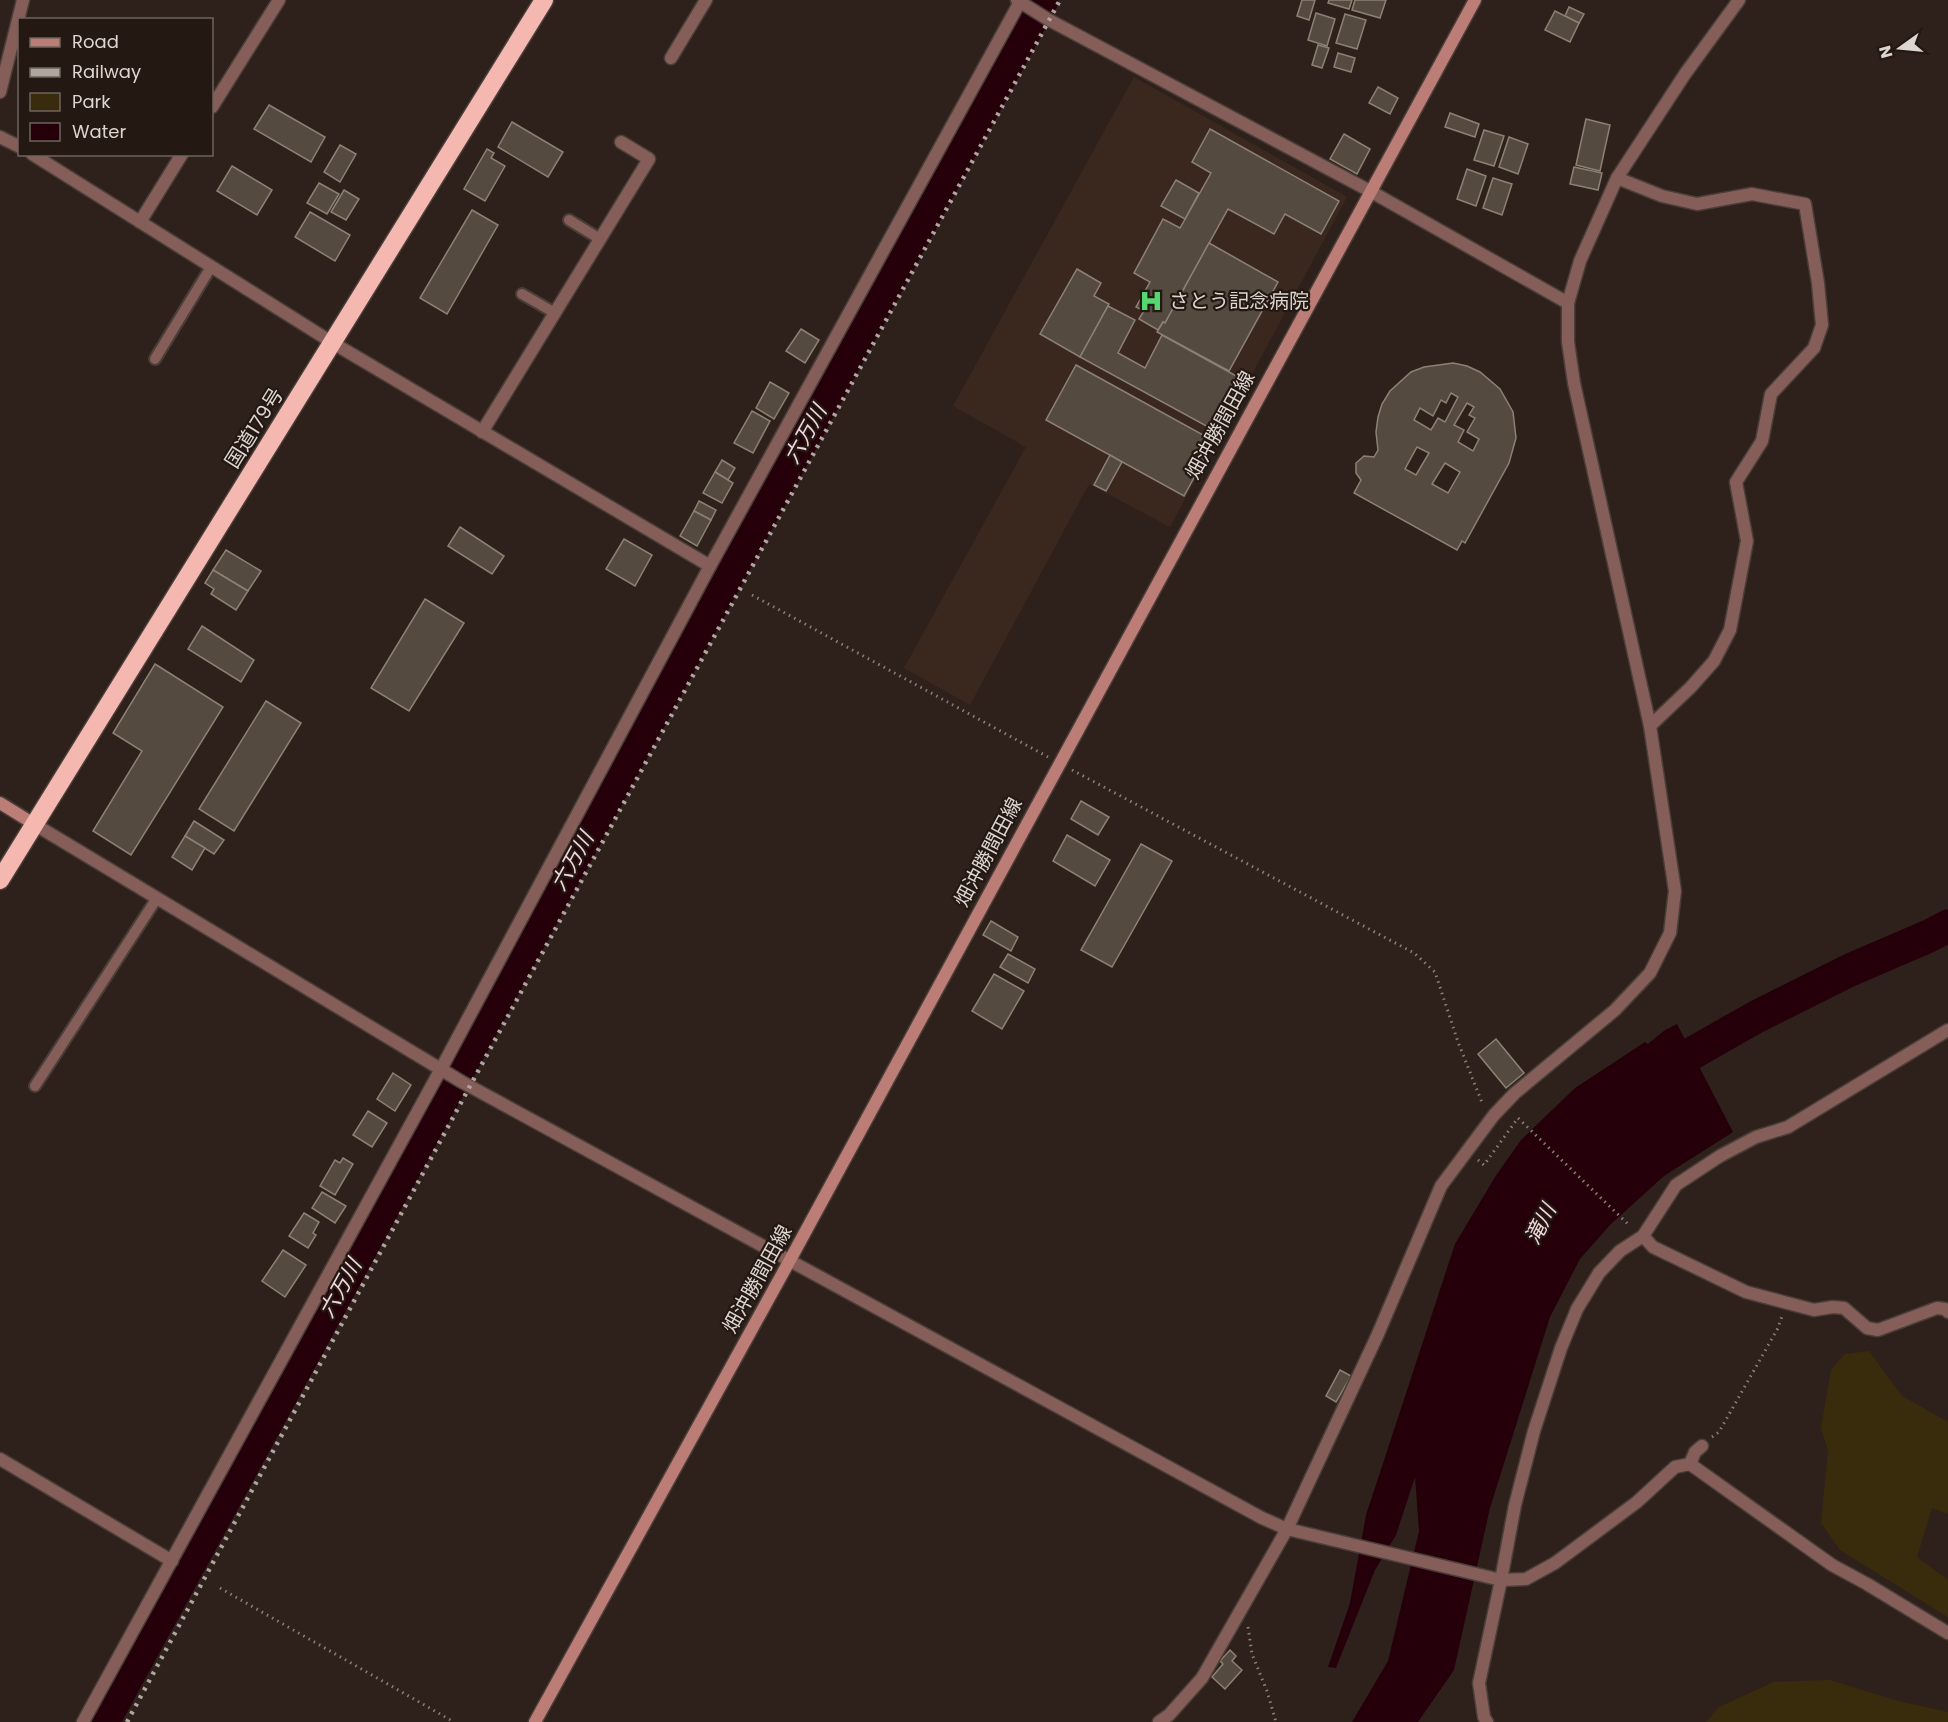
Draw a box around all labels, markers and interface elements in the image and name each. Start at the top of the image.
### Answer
legend [18,18,213,156]
north arrow [1870,18,1930,78]
text: Road [72,29,119,54]
text: N [1873,43,1899,61]
text: Railway [72,59,141,84]
text: Park [72,89,111,114]
text: Water [72,119,126,144]
place label: さとう記念病院 [1169,287,1309,315]
hospital icon: さとう記念病院 [1138,288,1164,314]
street label: 畑沖勝間田線 [1179,366,1261,484]
street label: 国道179号 [218,382,290,474]
water label: 六万川 [777,398,834,469]
street label: 畑沖勝間田線 [947,792,1029,912]
water label: 六万川 [544,825,601,896]
water label: 滝川 [1518,1197,1563,1249]
street label: 畑沖勝間田線 [716,1220,798,1338]
water label: 六万川 [312,1252,369,1323]

